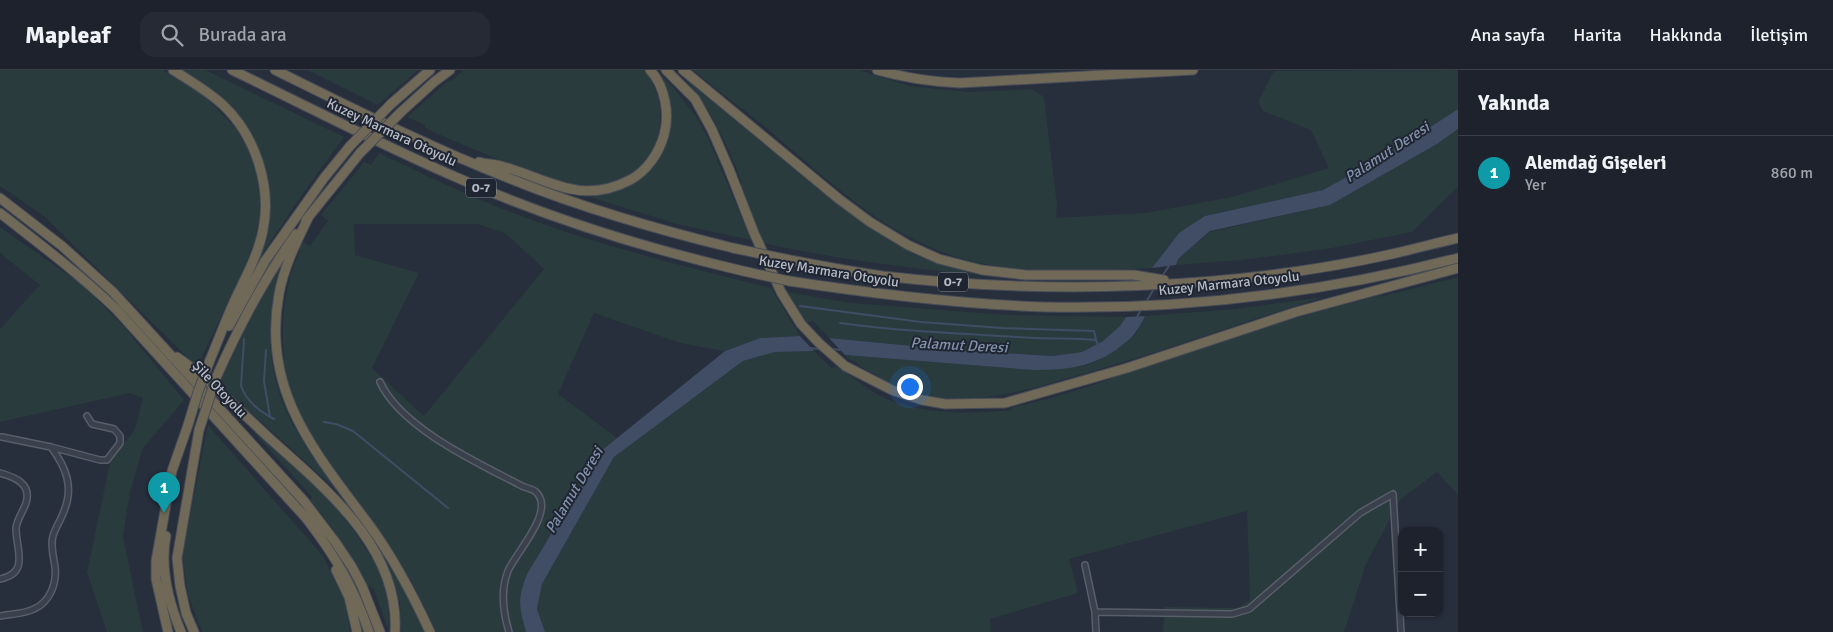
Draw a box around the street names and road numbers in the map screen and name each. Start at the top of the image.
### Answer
street label: Kuzey Marmara Otoyolu [324,95,460,170]
road number: O-7 [466,179,496,198]
street label: Kuzey Marmara Otoyolu [758,252,900,291]
street label: Kuzey Marmara Otoyolu [1158,268,1300,299]
road number: O-7 [938,272,968,292]
street label: Şile Otoyolu [189,357,250,421]

